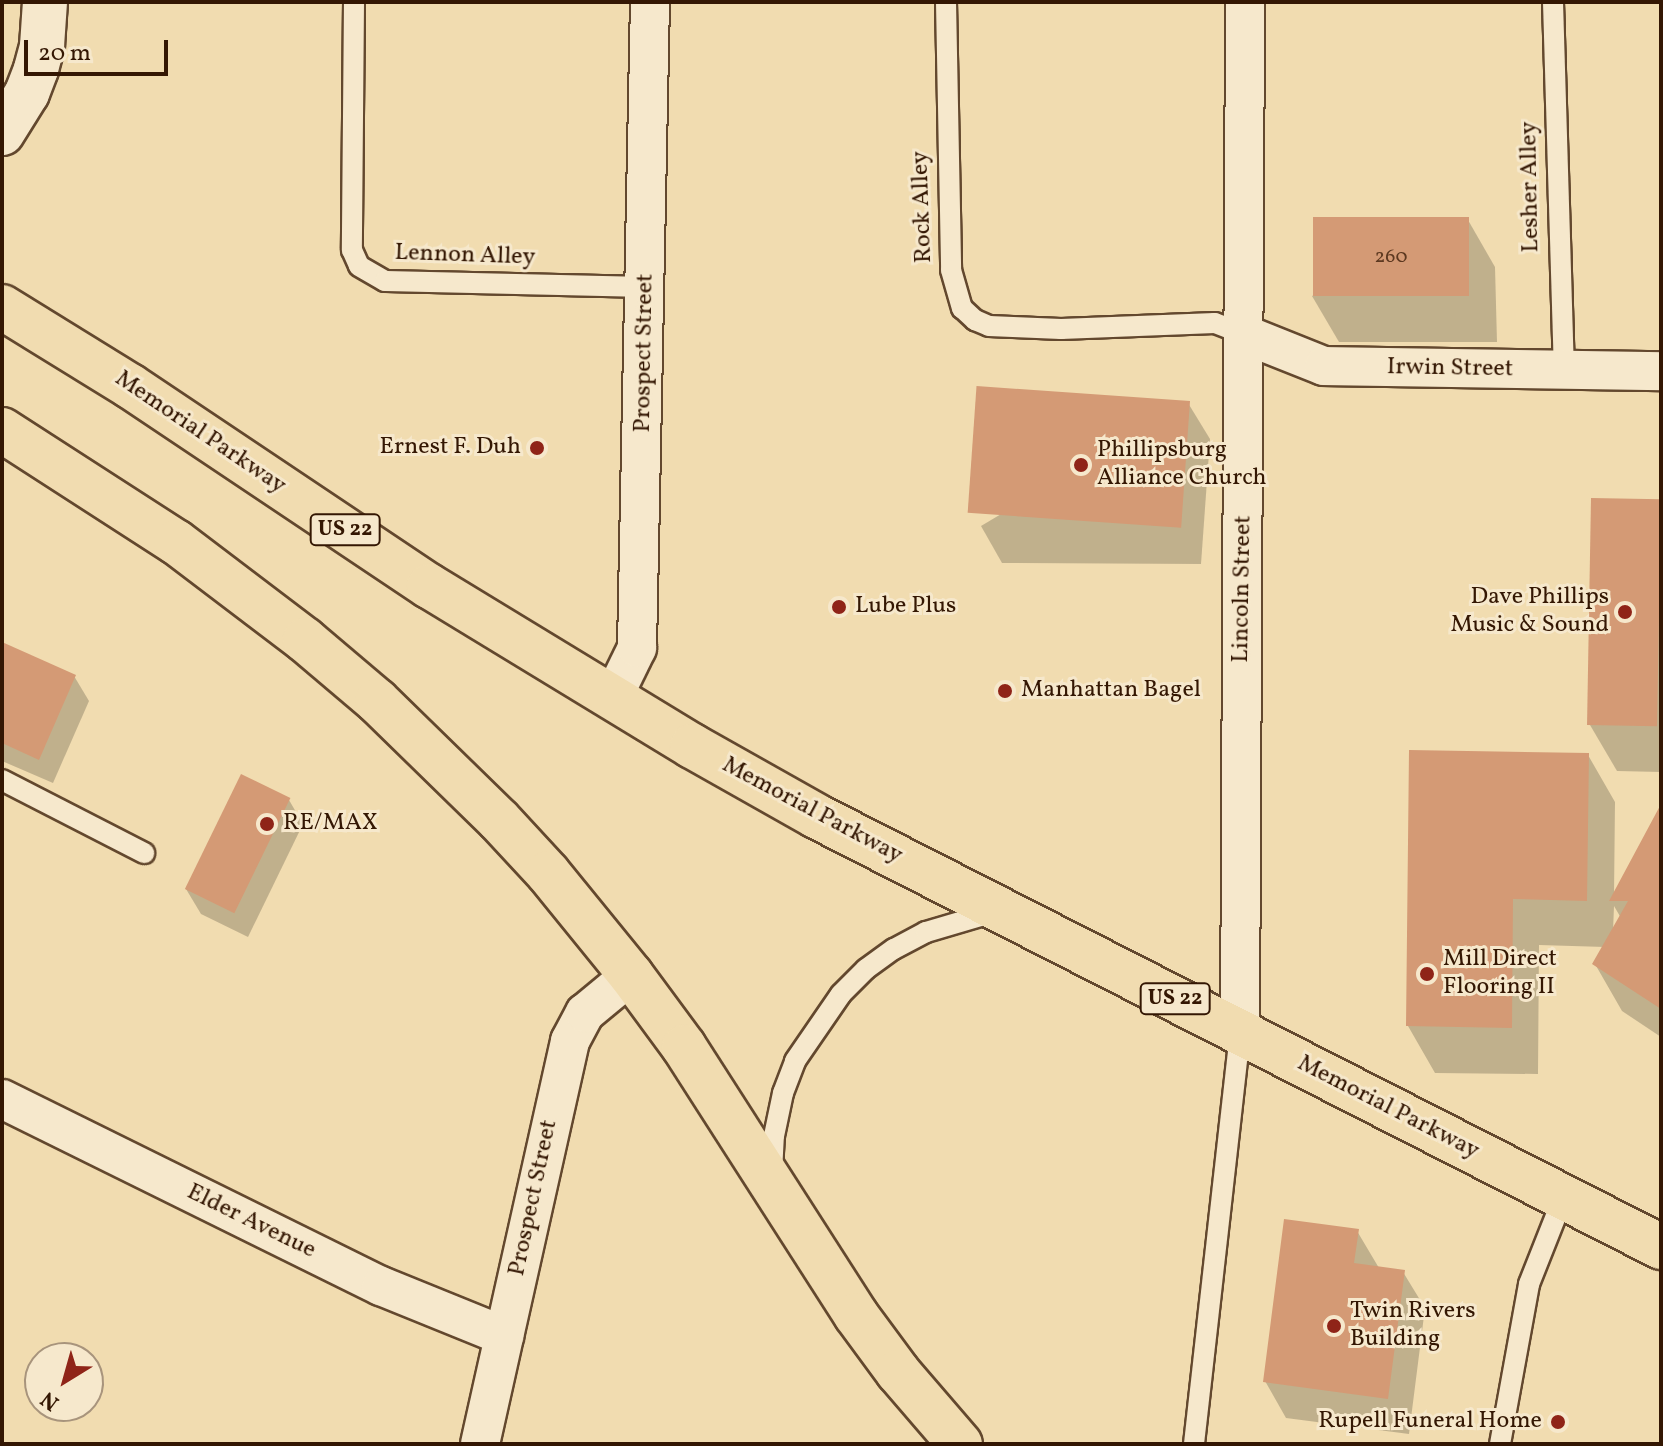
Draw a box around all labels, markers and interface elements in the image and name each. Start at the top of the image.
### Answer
scale bar [28,24,172,74]
text: 20 m [38,37,91,71]
street label: Lesher Alley [1515,121,1547,253]
street label: Rock Alley [907,150,939,264]
street label: Lennon Alley [394,239,536,273]
house number: 260 [1375,245,1407,269]
street label: Prospect Street [629,273,661,433]
street label: Irwin Street [1387,353,1513,385]
street label: Memorial Parkway [109,365,291,501]
place label: Ernest F. Duh [379,434,521,462]
place label: Phillipsburg Alliance Church [1097,437,1267,493]
marker: Ernest F. Duh [528,439,546,457]
marker: Phillipsburg Alliance Church [1072,456,1090,474]
road number: US 22 [309,512,381,548]
street label: Lincoln Street [1227,515,1259,663]
place label: Dave Phillips Music & Sound [1451,584,1609,640]
place label: Lube Plus [855,593,956,621]
marker: Lube Plus [830,598,848,616]
marker: Dave Phillips Music & Sound [1616,603,1634,621]
place label: Manhattan Bagel [1021,677,1201,705]
marker: Manhattan Bagel [996,682,1014,700]
street label: Memorial Parkway [717,751,907,871]
place label: RE/MAX [283,810,378,838]
marker: RE/MAX [258,815,276,833]
place label: Mill Direct Flooring II [1443,946,1557,1002]
marker: Mill Direct Flooring II [1418,965,1436,983]
road number: US 22 [1139,981,1211,1017]
street label: Memorial Parkway [1292,1050,1484,1166]
street label: Prospect Street [503,1117,565,1279]
street label: Elder Avenue [182,1178,320,1266]
place label: Twin Rivers Building [1350,1298,1476,1354]
marker: Twin Rivers Building [1325,1317,1343,1335]
north arrow [24,1342,104,1422]
text: N [35,1383,66,1417]
place label: Rupell Funeral Home [1318,1408,1542,1436]
marker: Rupell Funeral Home [1549,1413,1567,1431]

